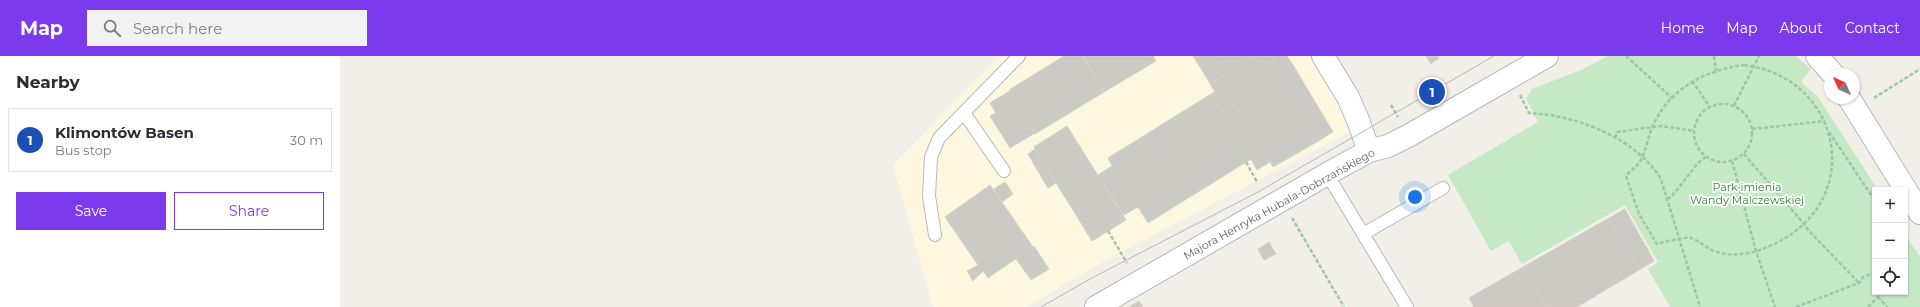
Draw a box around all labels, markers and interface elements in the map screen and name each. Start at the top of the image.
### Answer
search box [87,10,367,46]
text: Map [20,17,63,40]
icon: search [101,17,123,39]
text: Search here [133,19,222,38]
text: Home [1661,19,1704,37]
text: Map [1726,19,1757,37]
text: About [1779,19,1823,37]
text: Contact [1845,19,1900,37]
north arrow [1824,68,1860,104]
text: Nearby [16,72,80,92]
pin: 1 [1419,77,1445,107]
text: Klimontów Basen [55,123,194,142]
text: 1 [27,132,33,148]
text: 30 m [290,132,323,148]
text: Bus stop [55,142,112,158]
street label: Majora Henryka Hubala-Dobrzańskiego [1181,145,1377,263]
park label: Park imienia Wandy Malczewskiej [1690,180,1804,207]
your location [1405,187,1425,207]
map controls [1872,187,1908,295]
button: + [1872,187,1908,223]
button: Save [16,192,166,230]
button: Share [174,192,324,230]
button: − [1872,223,1908,259]
button: locate [1872,259,1908,295]

